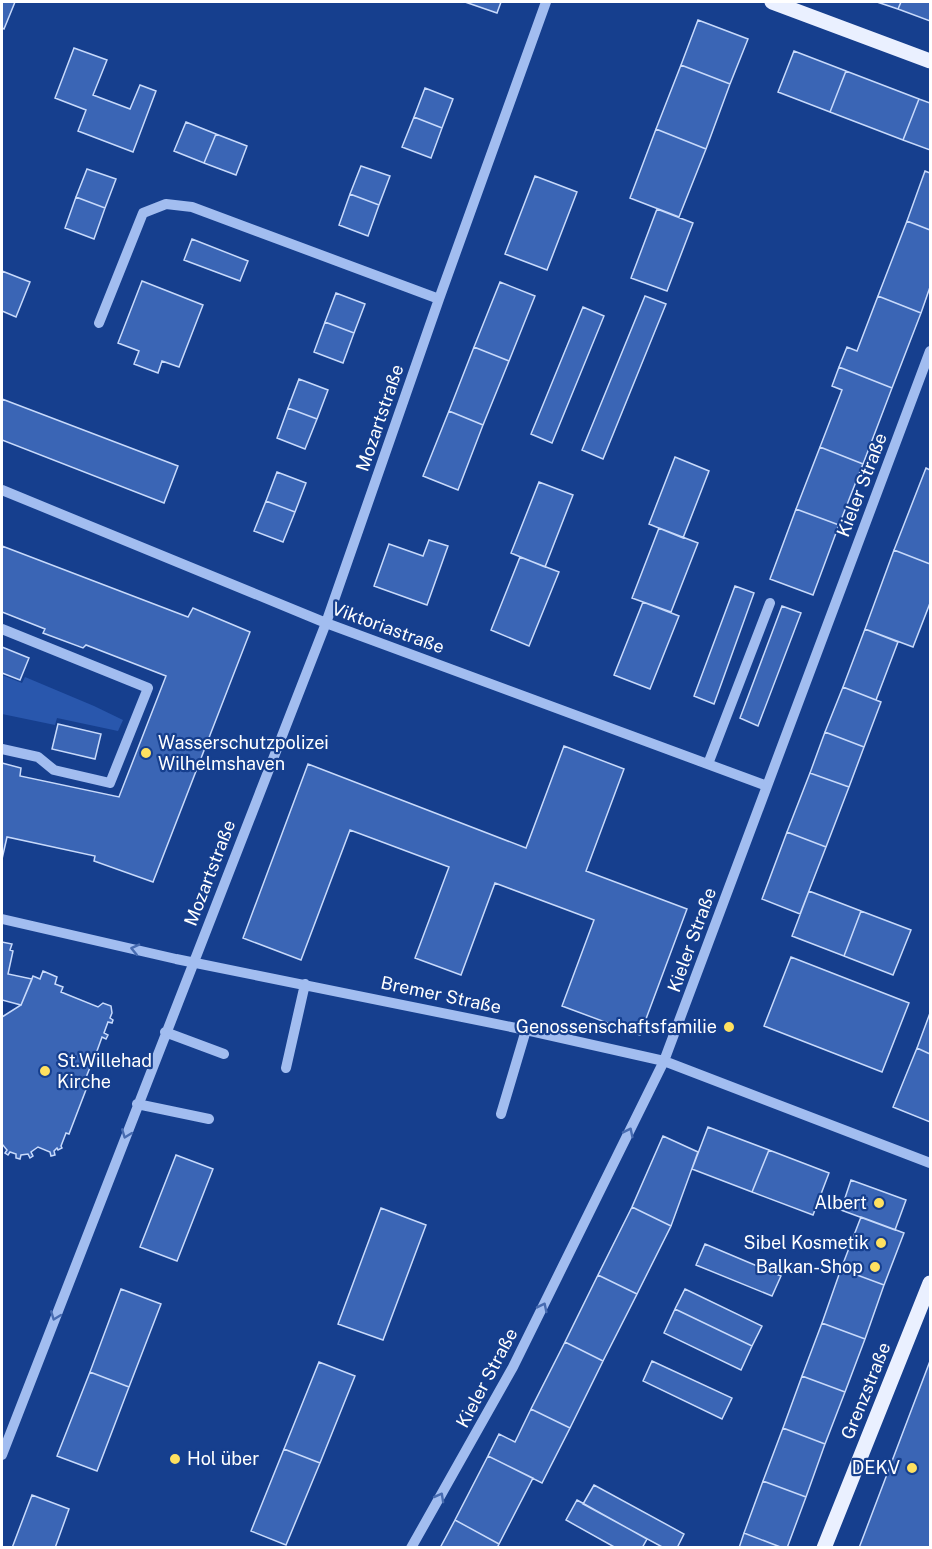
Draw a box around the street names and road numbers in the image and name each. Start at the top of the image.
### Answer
street label: Mozartstraße [351,362,408,474]
street label: Kieler Straße [832,430,891,540]
street label: Viktoriastraße [329,597,447,658]
street label: Mozartstraße [180,817,239,929]
street label: Kieler Straße [663,885,720,995]
street label: Bremer Straße [379,972,503,1018]
street label: Kieler Straße [452,1324,522,1431]
street label: Grenzstraße [837,1339,895,1442]

